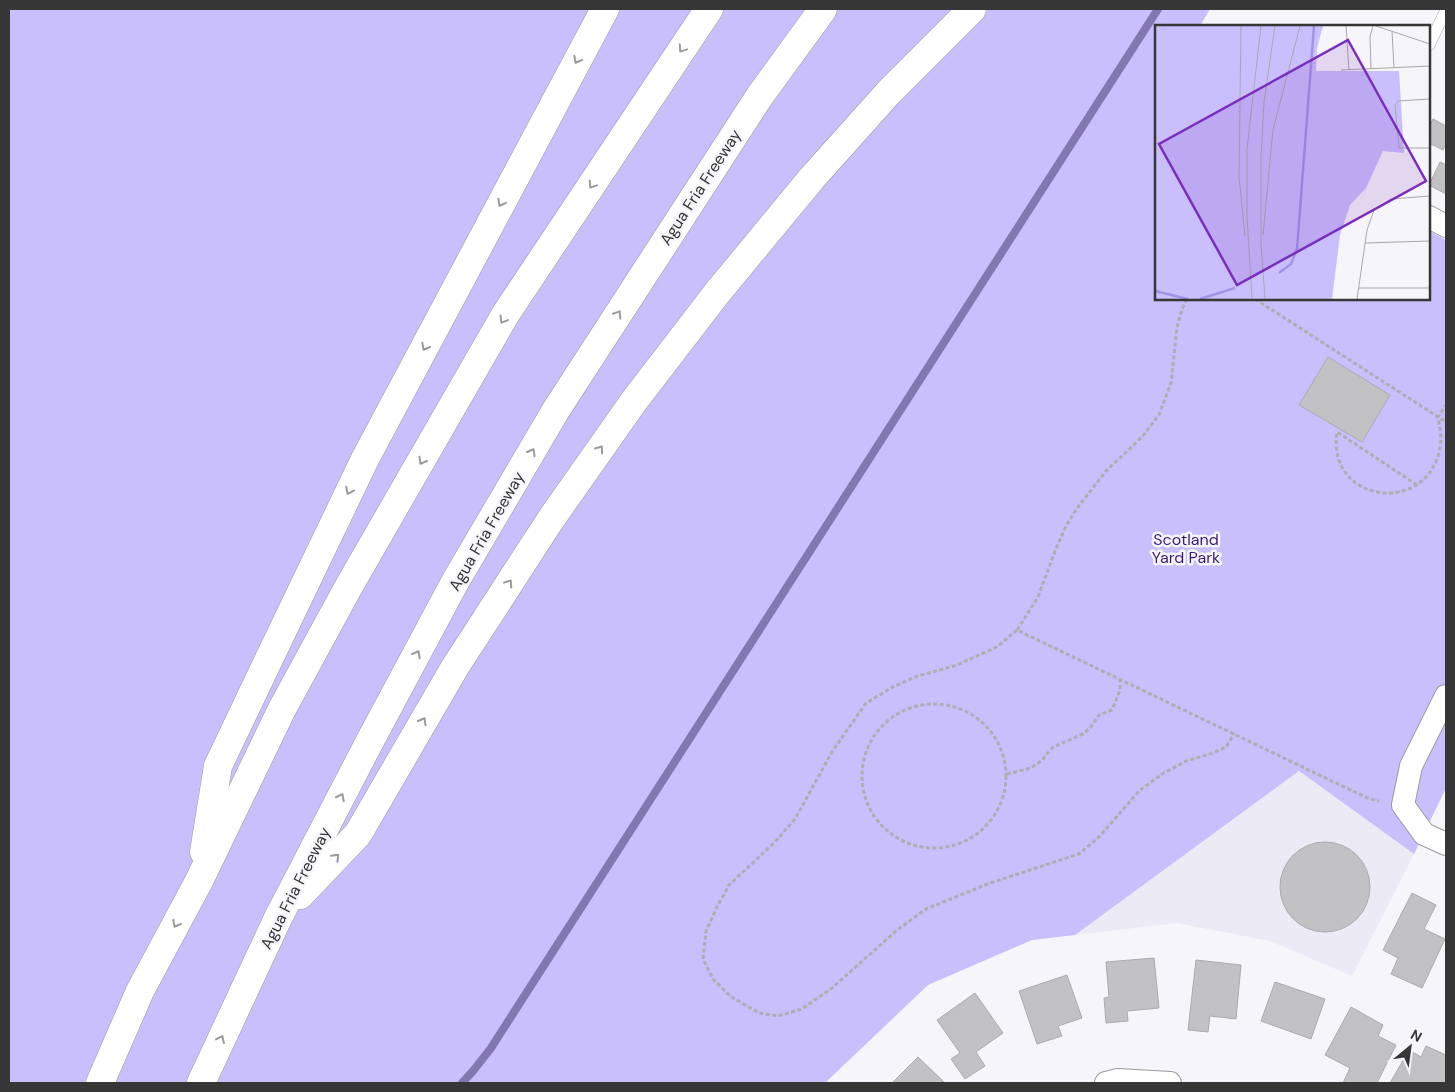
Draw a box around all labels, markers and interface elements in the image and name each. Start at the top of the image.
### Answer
inset map [1155,25,1430,300]
one-way arrow [679,44,688,53]
one-way arrow [573,54,583,63]
street label: Agua Fria Freeway [655,125,746,249]
one-way arrow [589,179,598,188]
one-way arrow [497,198,507,207]
one-way arrow [612,310,622,319]
one-way arrow [499,315,509,324]
one-way arrow [421,341,431,350]
one-way arrow [594,445,603,455]
one-way arrow [525,448,535,457]
one-way arrow [418,456,428,465]
street label: Agua Fria Freeway [444,468,529,595]
one-way arrow [345,486,356,495]
park label: Scotland Yard Park [1152,529,1220,568]
one-way arrow [503,580,512,589]
one-way arrow [411,650,421,659]
one-way arrow [417,718,427,727]
one-way arrow [335,794,345,803]
street label: Agua Fria Freeway [256,824,335,953]
one-way arrow [330,854,339,863]
one-way arrow [172,918,182,927]
north arrow [1385,1022,1435,1072]
text: N [1407,1025,1425,1046]
one-way arrow [215,1035,226,1044]

